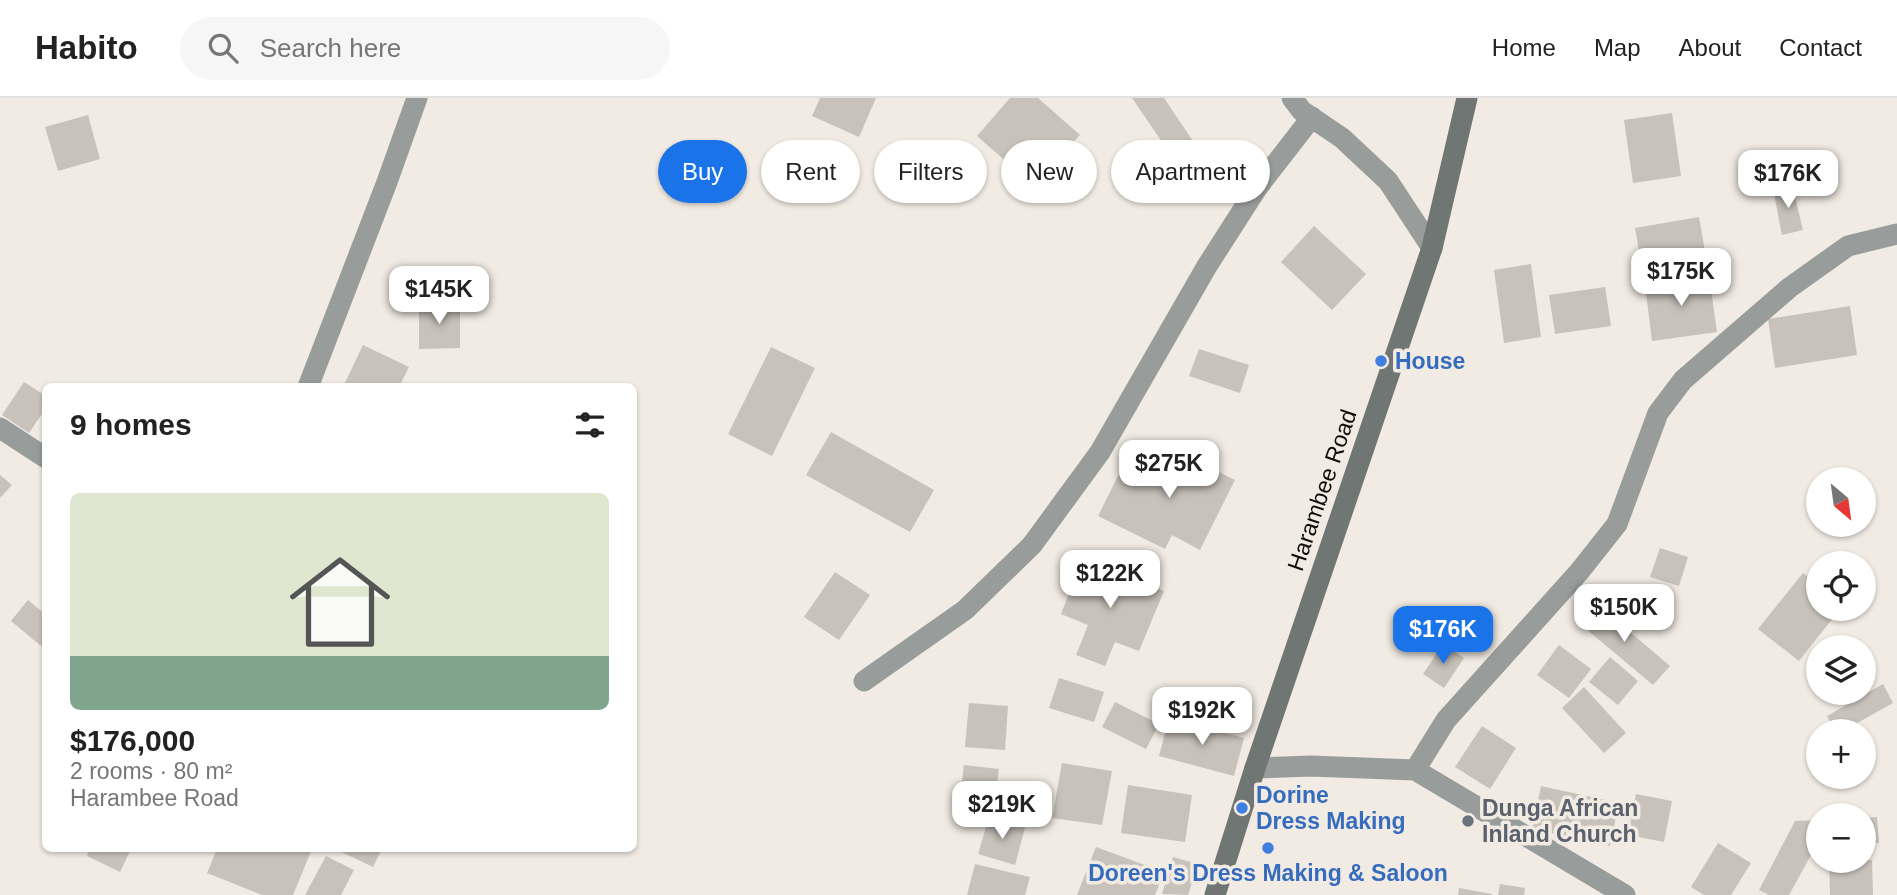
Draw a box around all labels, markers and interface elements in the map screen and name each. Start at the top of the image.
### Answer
search box [180,17,670,80]
text: Habito [35,29,138,66]
icon: search [204,29,242,67]
text: Search here [260,33,401,63]
text: Home [1492,34,1556,61]
text: Map [1594,34,1641,61]
text: About [1679,34,1741,61]
text: Contact [1779,34,1862,61]
chip: Buy [658,140,747,203]
chip: Rent [761,140,860,203]
chip: Filters [874,140,987,203]
chip: New [1001,140,1097,203]
chip: Apartment [1111,140,1270,203]
pin: $176K [1739,150,1837,210]
text: $176K [1754,160,1822,186]
pin: $175K [1632,248,1730,308]
text: $175K [1647,258,1715,284]
pin: $145K [390,266,488,326]
text: $145K [405,276,473,302]
place label: House [1395,348,1465,374]
marker: House [1373,353,1389,369]
icon: filters [571,406,609,444]
street label: Harambee Road [1282,406,1362,574]
text: 9 homes [70,408,192,441]
pin: $275K [1120,440,1218,500]
text: $275K [1135,450,1203,476]
north arrow [1806,467,1876,537]
map controls [1806,467,1876,873]
icon: home [277,539,403,665]
pin: $122K [1061,550,1159,610]
button: locate [1806,551,1876,621]
text: $122K [1076,560,1144,586]
pin: $150K [1575,584,1673,644]
text: $150K [1590,594,1658,620]
pin: $176K [1394,606,1492,666]
text: $176K [1409,616,1477,642]
button: layers [1806,635,1876,705]
pin: $192K [1153,688,1251,747]
text: $192K [1168,697,1236,723]
button: + [1806,719,1876,789]
text: $176,000 [70,724,195,757]
text: 2 rooms · 80 m² [70,758,232,784]
pin: $219K [953,782,1051,841]
place label: Dorine Dress Making [1256,782,1406,834]
text: Harambee Road [70,785,239,811]
text: $219K [968,791,1036,817]
place label: Dunga African Inland Church [1482,795,1638,847]
marker: Dorine Dress Making [1234,800,1250,816]
button: − [1806,803,1876,873]
marker: Dunga African Inland Church [1460,813,1476,829]
marker: Doreen's Dress Making & Saloon [1260,840,1276,856]
place label: Doreen's Dress Making & Saloon [1088,860,1448,886]

